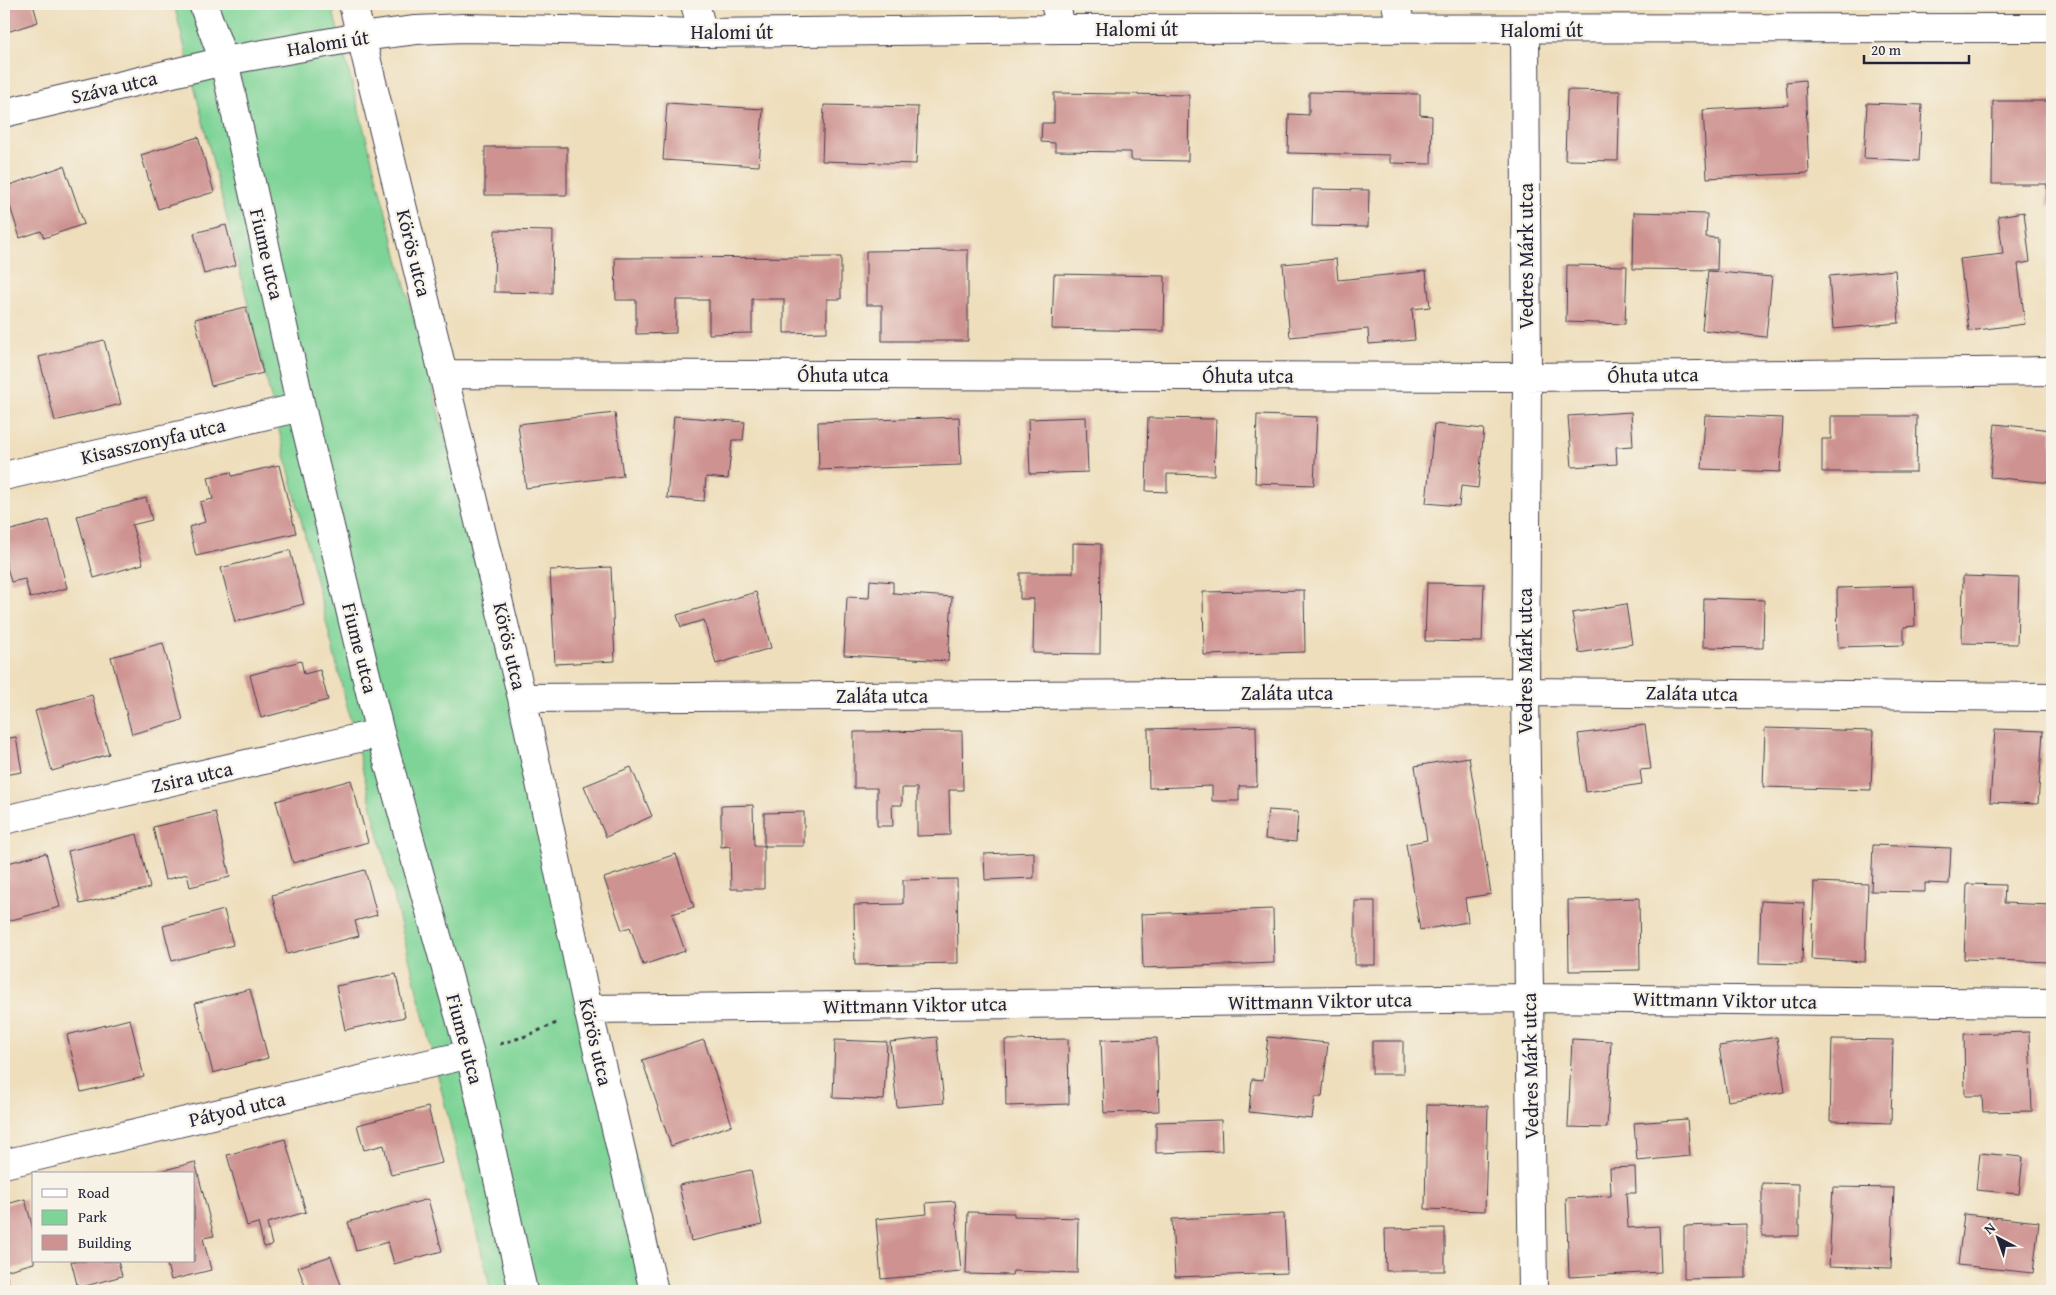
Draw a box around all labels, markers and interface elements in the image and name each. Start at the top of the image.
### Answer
street label: Halomi út [1096,14,1178,43]
street label: Halomi út [1501,15,1583,44]
street label: Halomi út [691,17,773,46]
street label: Halomi út [285,22,371,63]
scale bar [1864,32,1968,64]
text: 20 m [1871,39,1902,60]
street label: Száva utca [68,62,160,110]
street label: Vedres Márk utca [1511,182,1540,329]
street label: Fiume utca [243,206,292,303]
street label: Körös utca [390,206,439,300]
street label: Óhuta utca [1607,359,1699,390]
street label: Óhuta utca [797,360,889,389]
street label: Óhuta utca [1202,361,1294,390]
street label: Kisasszonyfa utca [78,410,228,471]
street label: Vedres Márk utca [1510,587,1539,734]
street label: Fiume utca [335,599,386,697]
street label: Körös utca [486,599,535,693]
street label: Zaláta utca [1646,677,1739,708]
street label: Zaláta utca [1241,678,1334,707]
street label: Zaláta utca [836,681,929,710]
street label: Zsira utca [149,753,236,800]
street label: Wittmann Viktor utca [1633,983,1818,1016]
street label: Wittmann Viktor utca [1228,984,1413,1017]
street label: Wittmann Viktor utca [823,988,1008,1021]
street label: Fiume utca [440,990,492,1088]
street label: Vedres Márk utca [1514,992,1545,1140]
street label: Körös utca [572,995,621,1089]
street label: Pátyod utca [186,1083,289,1134]
legend [32,1172,195,1262]
text: Road [78,1182,109,1203]
text: Park [78,1206,107,1227]
north arrow [1974,1212,2024,1262]
text: N [1979,1217,2000,1239]
text: Building [78,1232,132,1253]

